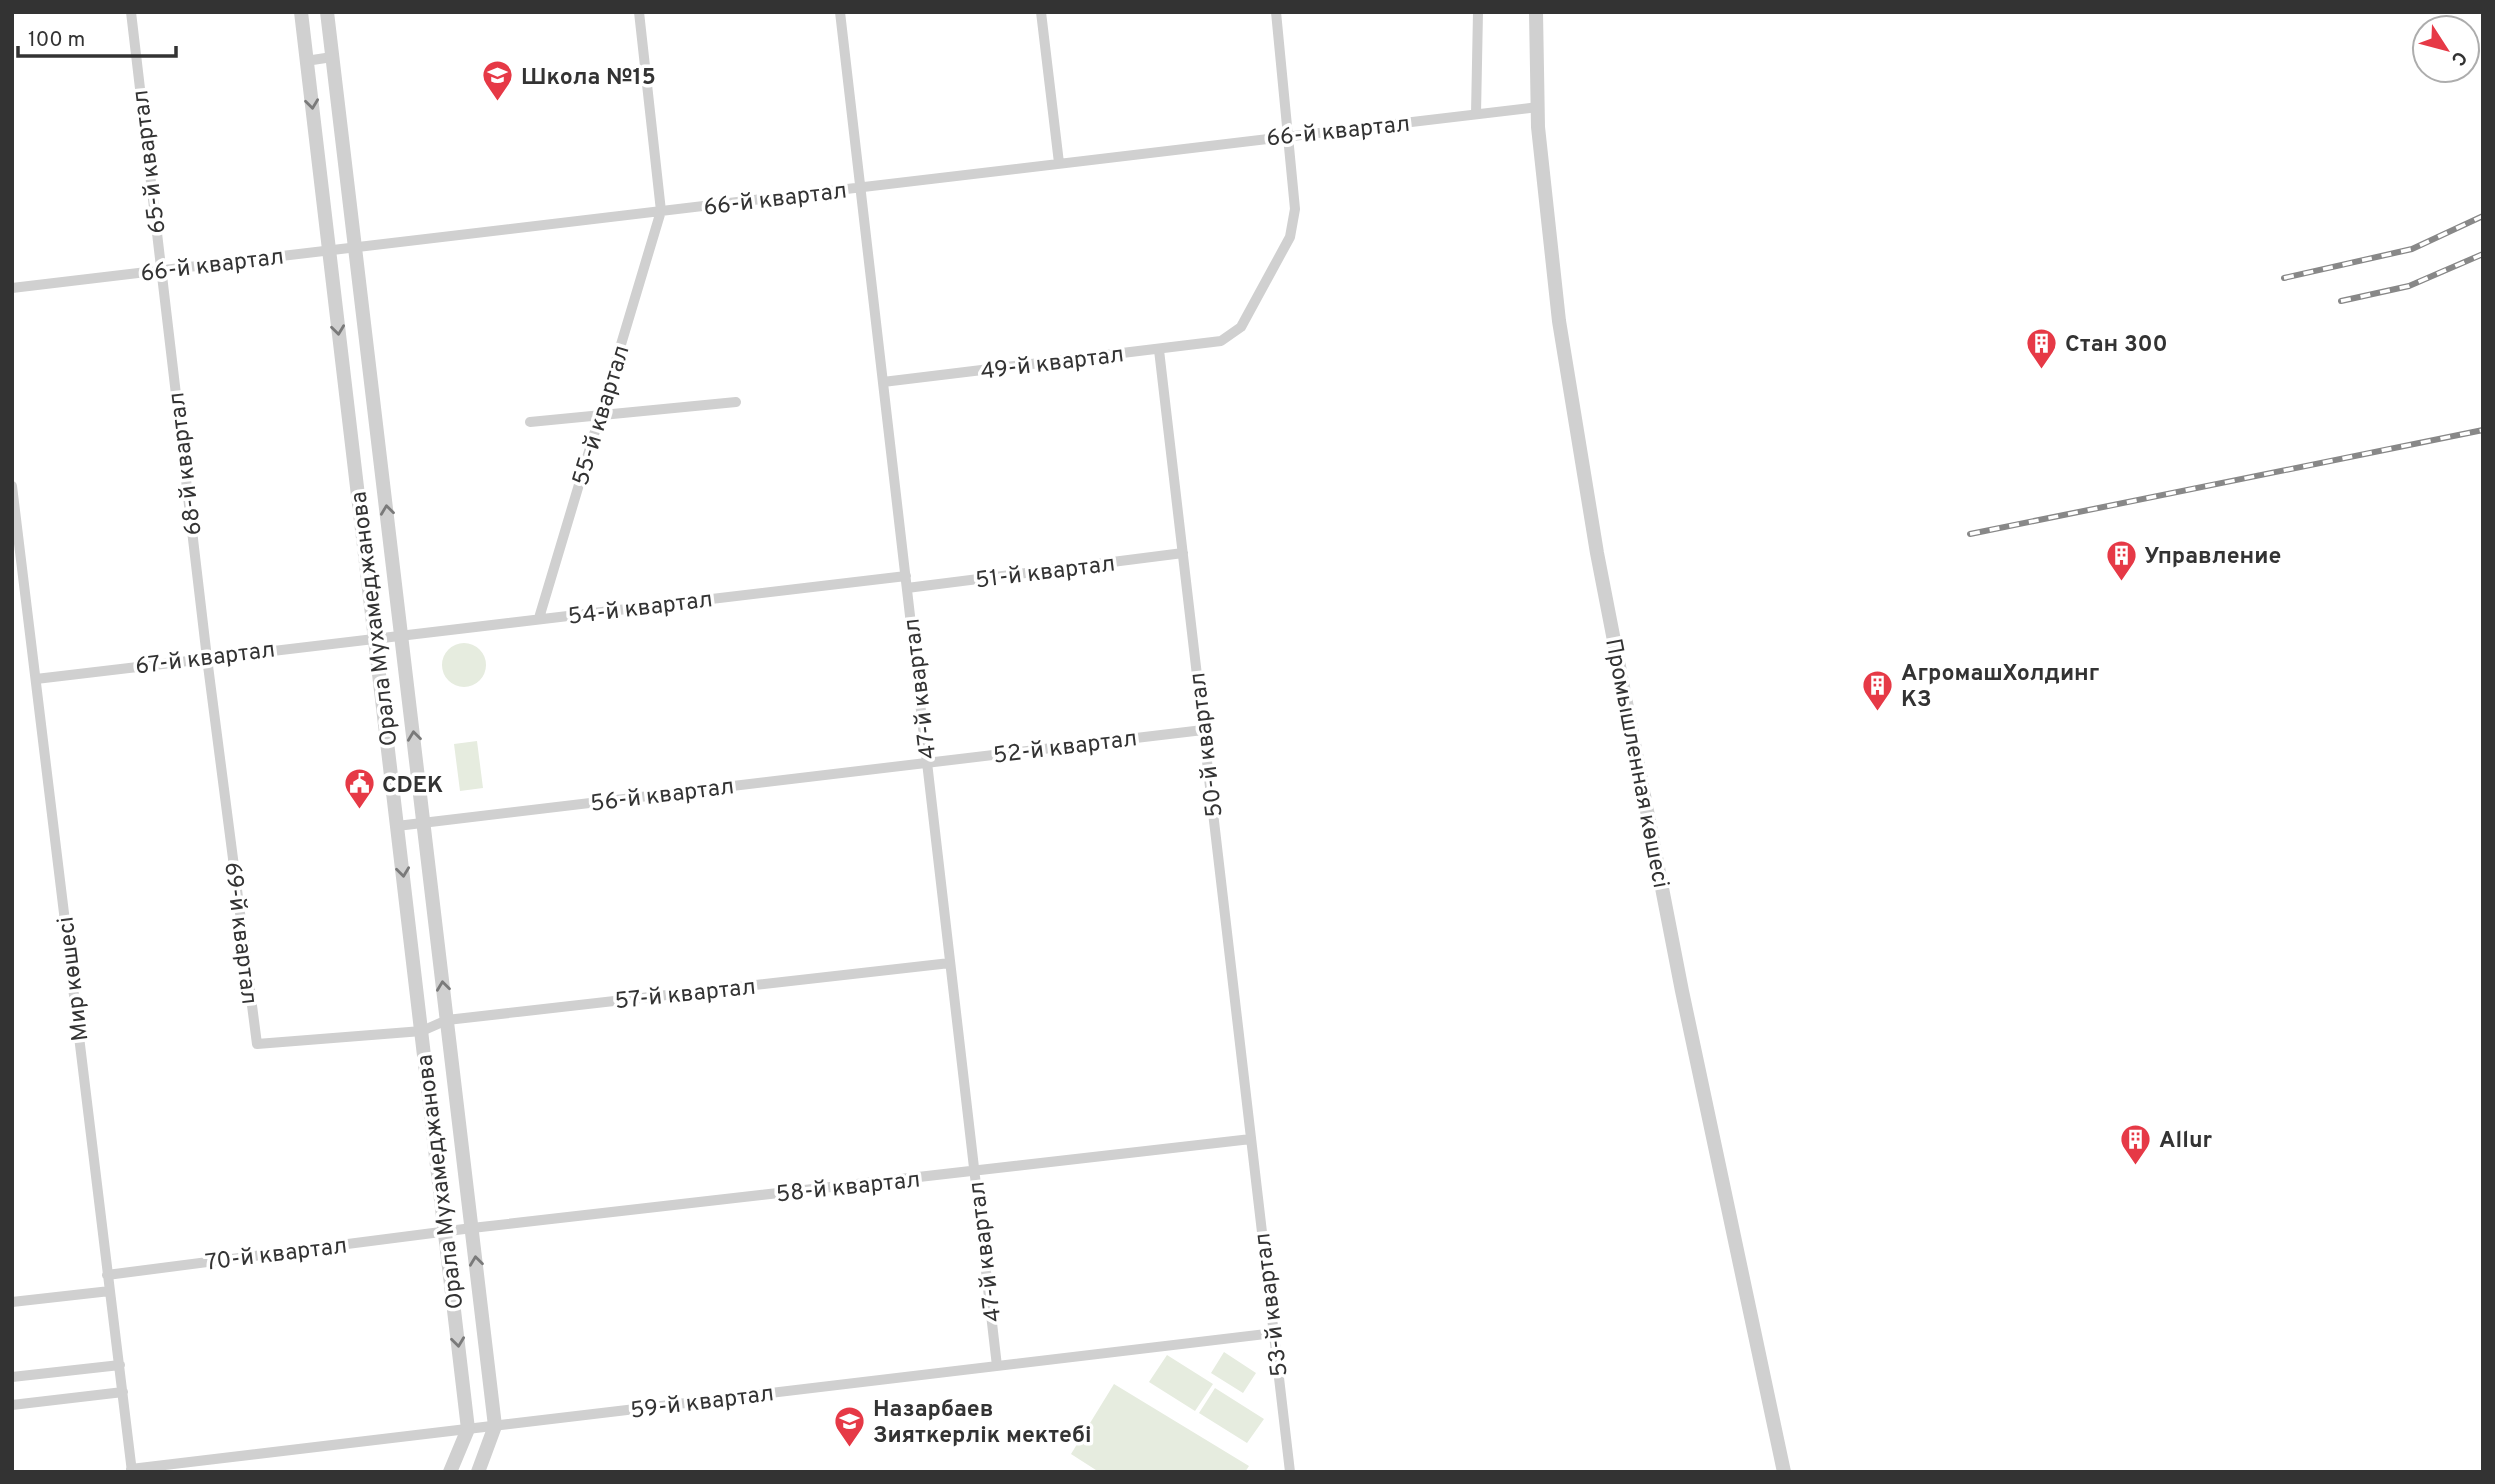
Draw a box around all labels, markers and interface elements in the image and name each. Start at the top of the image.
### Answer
scale bar [18,14,175,58]
north arrow [2411,14,2481,84]
text: 100 m [28,27,85,54]
text: С [2445,46,2471,70]
school or university icon: Школа №15 [481,59,515,103]
place label: Школа №15 [521,64,656,93]
street label: 65-й квартал [127,88,174,235]
one-way arrow [304,99,319,110]
street label: 66-й квартал [1265,111,1411,154]
street label: 66-й квартал [702,177,849,224]
street label: 66-й квартал [139,243,286,290]
one-way arrow [331,324,346,336]
building icon: Стан 300 [2025,326,2059,370]
place label: Стан 300 [2065,331,2168,360]
street label: 49-й квартал [979,341,1126,388]
street label: 55-й квартал [567,342,637,489]
street label: 68-й квартал [163,390,210,537]
street label: Орала Мухамеджанова [345,490,405,748]
one-way arrow [379,504,394,516]
building icon: Управление [2104,538,2138,582]
place label: Управление [2144,543,2281,572]
street label: 51-й квартал [974,551,1117,596]
street label: 54-й квартал [566,586,714,633]
street label: 47-й квартал [898,617,944,761]
street label: Промышленная көшесі [1597,636,1674,891]
street label: 67-й квартал [134,637,277,682]
place label: АгромашХолдинг КЗ [1901,660,2099,715]
building icon: АгромашХолдинг КЗ [1861,668,1895,712]
street label: 50-й квартал [1184,671,1231,819]
street label: 52-й квартал [992,725,1139,772]
one-way arrow [406,730,421,742]
public building icon: CDEK [342,767,376,811]
place label: CDEK [382,772,443,801]
street label: 56-й квартал [589,773,736,820]
street label: 69-й квартал [216,860,263,1006]
one-way arrow [395,867,410,878]
street label: Мир көшесі [52,915,97,1043]
street label: 57-й квартал [613,974,757,1017]
one-way arrow [436,980,451,992]
street label: Орала Мухамеджанова [411,1053,471,1311]
building icon: Allur [2119,1122,2153,1166]
place label: Allur [2159,1127,2213,1156]
street label: 58-й квартал [775,1166,922,1210]
street label: 47-й квартал [963,1180,1009,1324]
street label: 53-й квартал [1249,1231,1296,1378]
street label: 70-й квартал [204,1232,349,1279]
one-way arrow [468,1255,483,1267]
one-way arrow [451,1336,466,1348]
street label: 59-й квартал [629,1380,776,1427]
place label: Назарбаев Зияткерлік мектебі [873,1396,1092,1451]
school or university icon: Назарбаев Зияткерлік мектебі [833,1404,867,1448]

